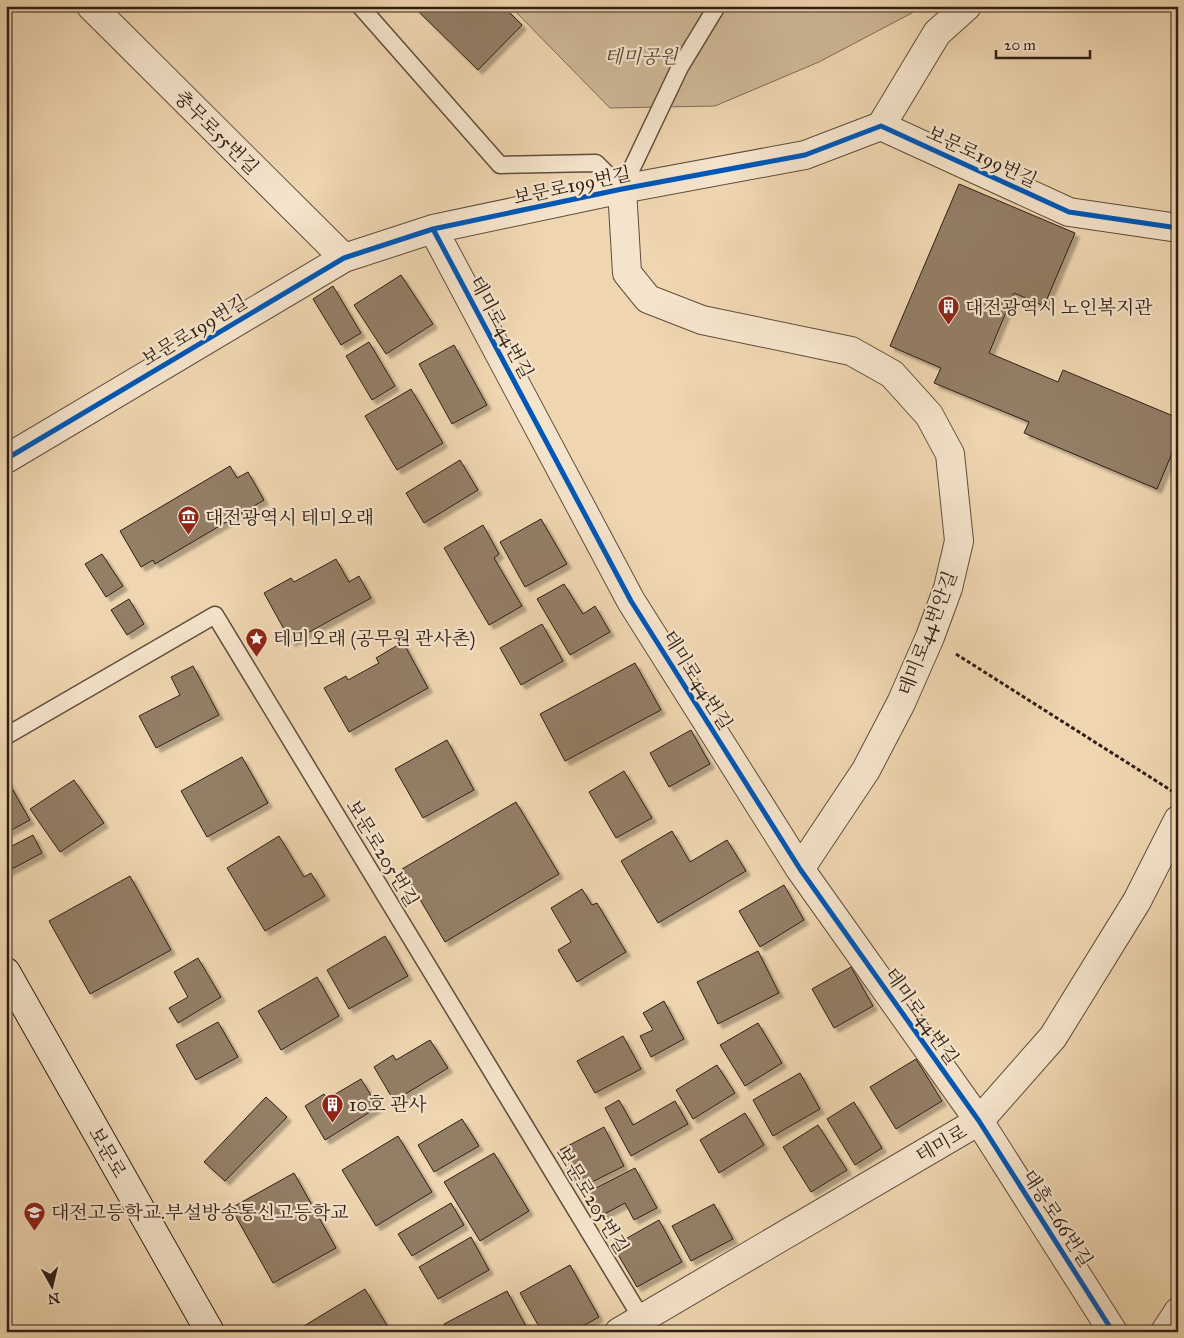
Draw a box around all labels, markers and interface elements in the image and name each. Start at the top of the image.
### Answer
scale bar [996,28,1090,60]
text: 20 m [1004,36,1036,54]
park label: 테미공원 [604,45,679,68]
street label: 충무로55번길 [170,86,263,179]
street label: 보문로199번길 [923,121,1041,192]
street label: 보문로199번길 [511,162,633,209]
street label: 테미로44번길 [465,272,538,382]
street label: 보문로199번길 [137,290,251,371]
building icon: 대전광역시 노인복지관 [937,295,961,326]
place label: 대전광역시 노인복지관 [965,296,1153,319]
museum icon: 대전광역시 테미오래 [177,505,201,536]
place label: 대전광역시 테미오래 [205,506,374,529]
street label: 테미로44번안길 [893,568,962,699]
place icon: 테미오래 (공무원 관사촌) [245,626,269,657]
street label: 테미로44번길 [658,626,737,734]
place label: 테미오래 (공무원 관사촌) [273,627,475,651]
street label: 보문로205번길 [342,795,424,911]
street label: 테미로44번길 [880,963,963,1069]
building icon: 10호 관사 [321,1092,345,1123]
place label: 10호 관사 [349,1093,427,1116]
street label: 테미로 [912,1120,971,1167]
street label: 보문로 [84,1123,131,1182]
street label: 보문로205번길 [552,1142,634,1258]
street label: 대흥로66번길 [1018,1165,1098,1271]
school or university icon: 대전고등학교.부설방송통신고등학교 [23,1200,47,1231]
place label: 대전고등학교.부설방송통신고등학교 [51,1201,349,1224]
north arrow [28,1260,78,1310]
text: N [47,1289,61,1308]

